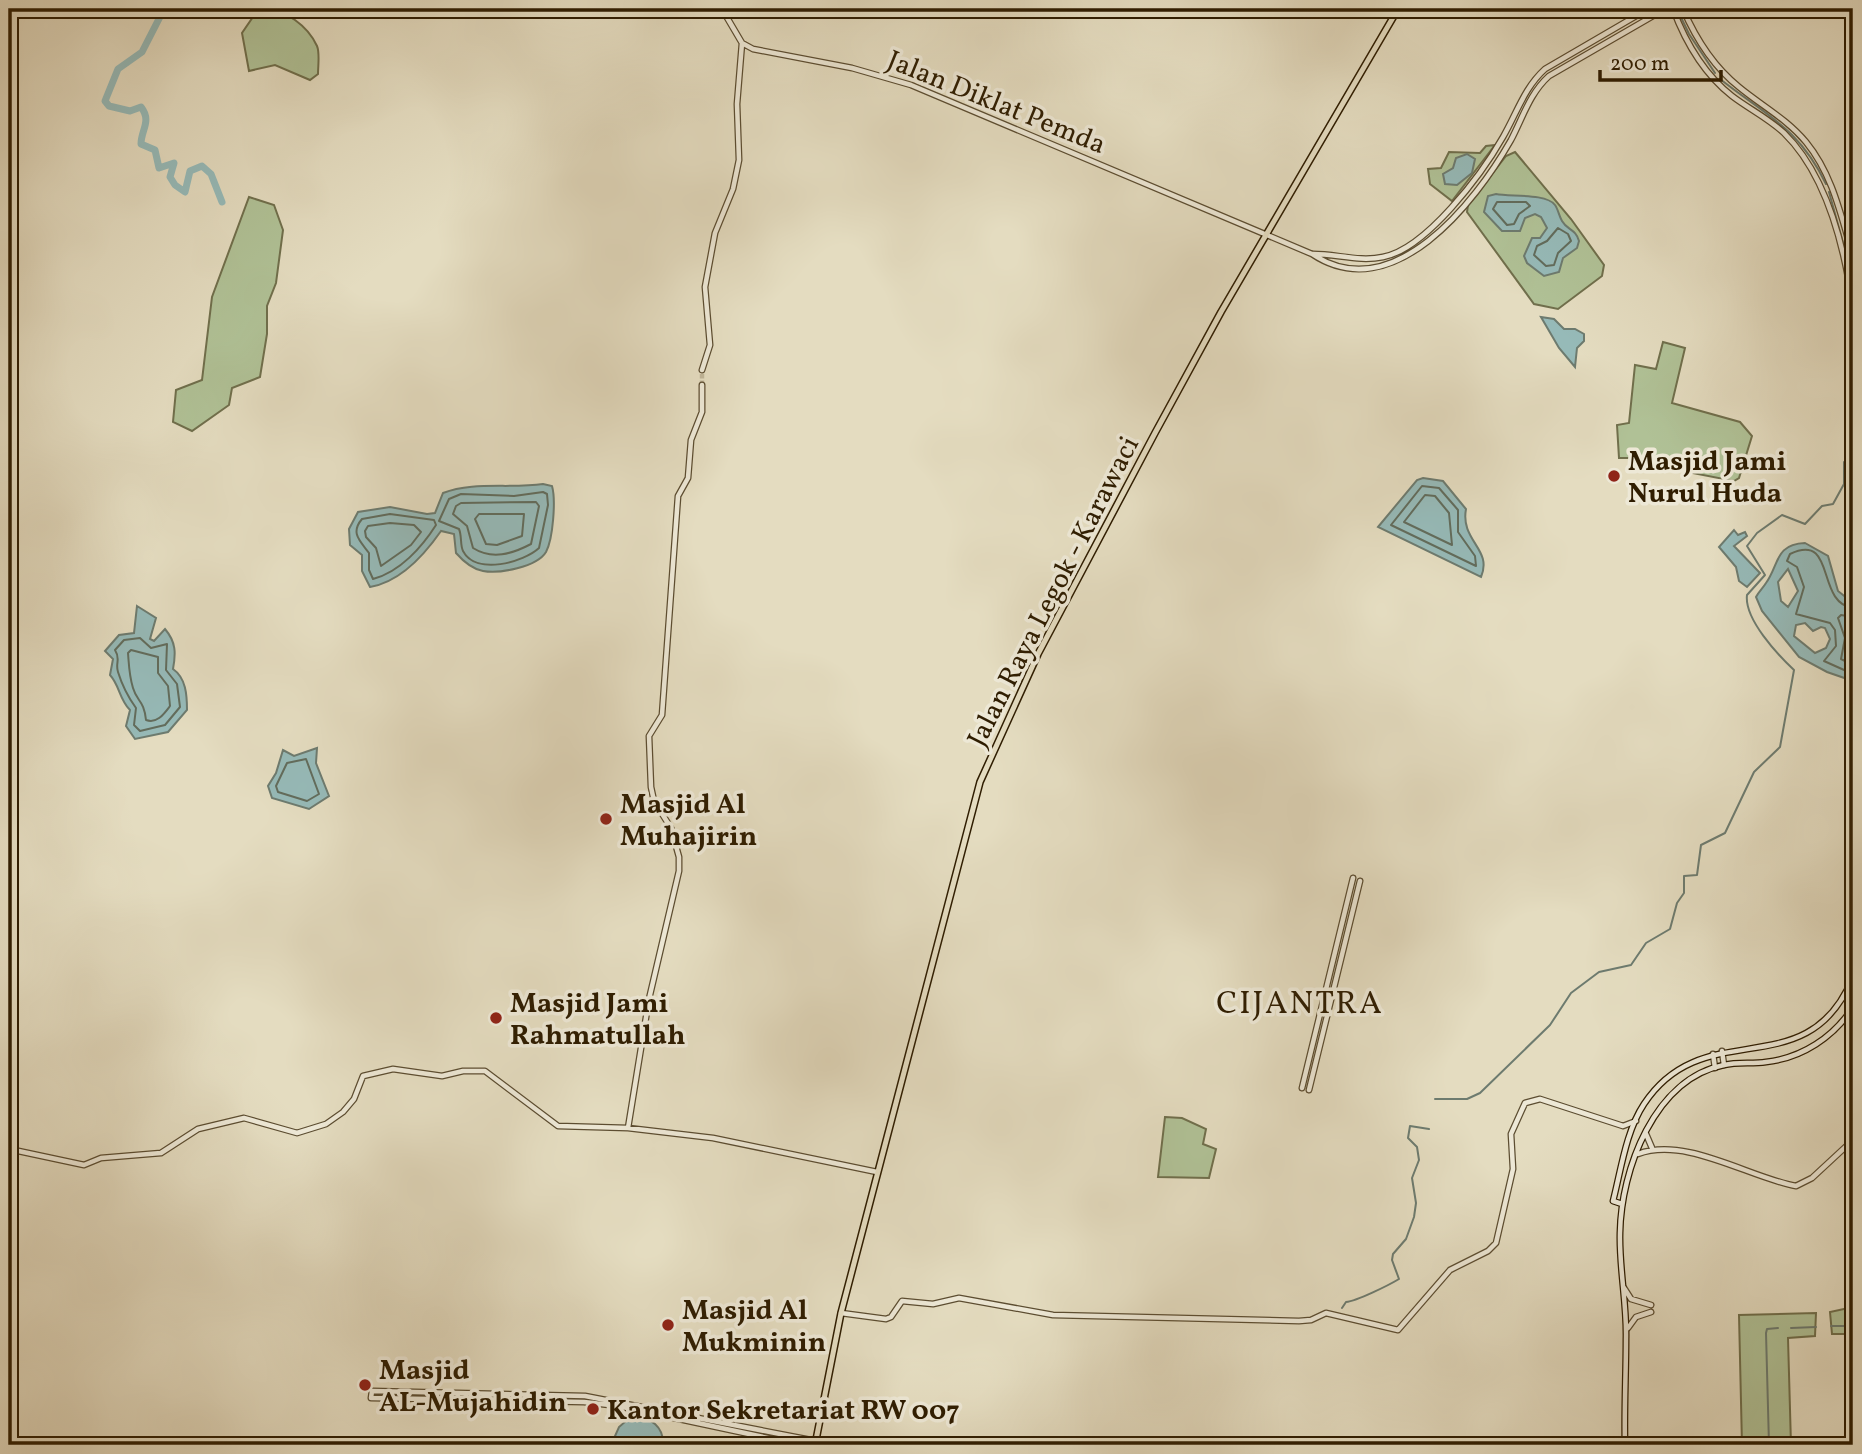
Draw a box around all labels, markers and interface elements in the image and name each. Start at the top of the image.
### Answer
scale bar [1600,38,1720,82]
street label: Jalan Diklat Pemda [881,42,1111,165]
text: 200 m [1610,50,1670,79]
street label: Jalan Raya Legok - Karawaci [959,430,1150,754]
place label: Masjid Jami Nurul Huda [1628,443,1786,514]
marker: Masjid Jami Nurul Huda [1606,468,1622,484]
place label: Masjid Al Muhajirin [620,786,757,857]
marker: Masjid Al Muhajirin [598,811,614,827]
district label: CIJANTRA [1216,983,1384,1027]
place label: Masjid Jami Rahmatullah [510,985,685,1056]
marker: Masjid Jami Rahmatullah [488,1010,504,1026]
place label: Masjid Al Mukminin [682,1292,826,1363]
marker: Masjid Al Mukminin [660,1317,676,1333]
place label: Masjid AL-Mujahidin [379,1352,567,1423]
marker: Masjid AL-Mujahidin [357,1377,373,1393]
place label: Kantor Sekretariat RW 007 [607,1392,960,1431]
marker: Kantor Sekretariat RW 007 [585,1401,601,1417]

